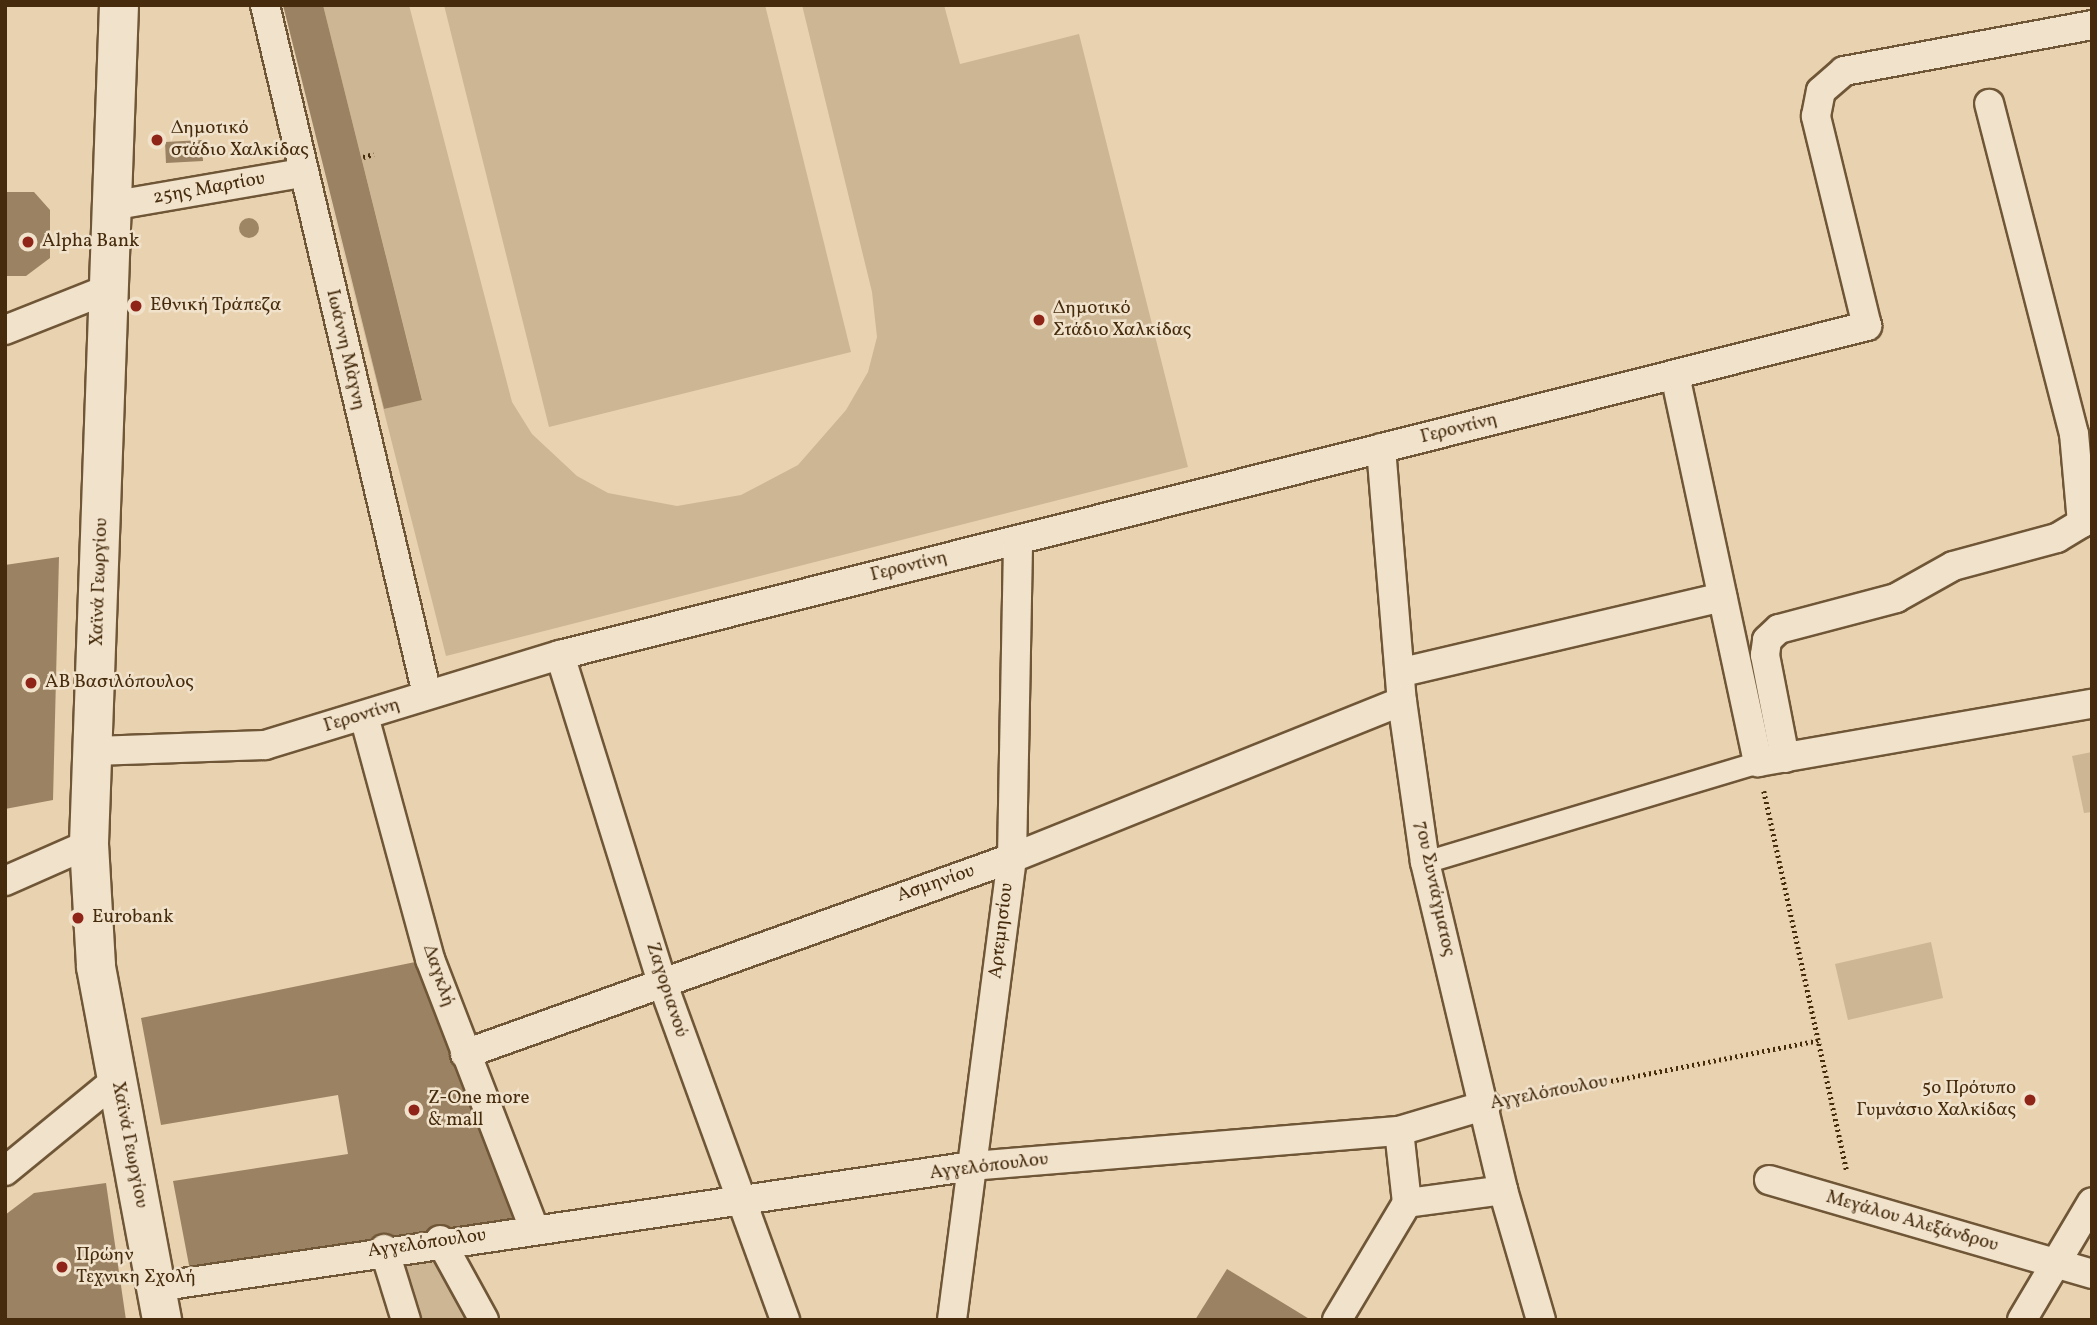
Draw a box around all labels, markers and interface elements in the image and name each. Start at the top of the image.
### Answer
place label: Δημοτικό στάδιο Χαλκίδας [171,118,309,162]
marker: Δημοτικό στάδιο Χαλκίδας [149,132,165,148]
street label: 25ης Μαρτίου [151,168,267,210]
place label: Alpha Bank [42,231,139,253]
marker: Alpha Bank [20,234,36,250]
street label: Ιωάννη Μὰγνη [320,287,370,413]
place label: Εθνική Τράπεζα [150,295,282,317]
marker: Εθνική Τράπεζα [128,298,144,314]
place label: Δημοτικό Στάδιο Χαλκίδας [1053,298,1191,342]
marker: Δημοτικό Στάδιο Χαλκίδας [1031,312,1047,328]
street label: Γεροντίνη [1418,408,1500,450]
street label: Χαϊνά Γεωργίου [86,517,114,647]
street label: Γεροντίνη [868,546,950,588]
place label: ΑΒ Βασιλόπουλος [45,672,194,694]
marker: ΑΒ Βασιλόπουλος [23,675,39,691]
street label: Γεροντίνη [321,694,403,738]
street label: 7ου Συντάγματος [1409,819,1459,959]
street label: Ασμηνίου [894,860,978,908]
street label: Αρτεμησίου [985,882,1019,980]
place label: Eurobank [92,907,174,929]
marker: Eurobank [70,910,86,926]
street label: Ζαγοριανού [640,940,692,1040]
street label: Δαγκλή [417,942,459,1010]
street label: Αγγελόπουλου [1488,1070,1610,1116]
place label: 5ο Πρότυπο Γυμνάσιο Χαλκίδας [1856,1078,2016,1122]
street label: Χαϊνά Γεωργίου [106,1080,152,1210]
place label: Z-One more & mall [428,1088,529,1132]
marker: 5ο Πρότυπο Γυμνάσιο Χαλκίδας [2022,1092,2038,1108]
marker: Z-One more & mall [406,1102,422,1118]
street label: Αγγελόπουλου [928,1148,1050,1186]
street label: Μεγάλου Αλεξάνδρου [1823,1186,2001,1258]
street label: Αγγελόπουλου [366,1224,488,1264]
place label: Πρώην Τεχνικη Σχολή [76,1245,196,1289]
marker: Πρώην Τεχνικη Σχολή [54,1259,70,1275]

